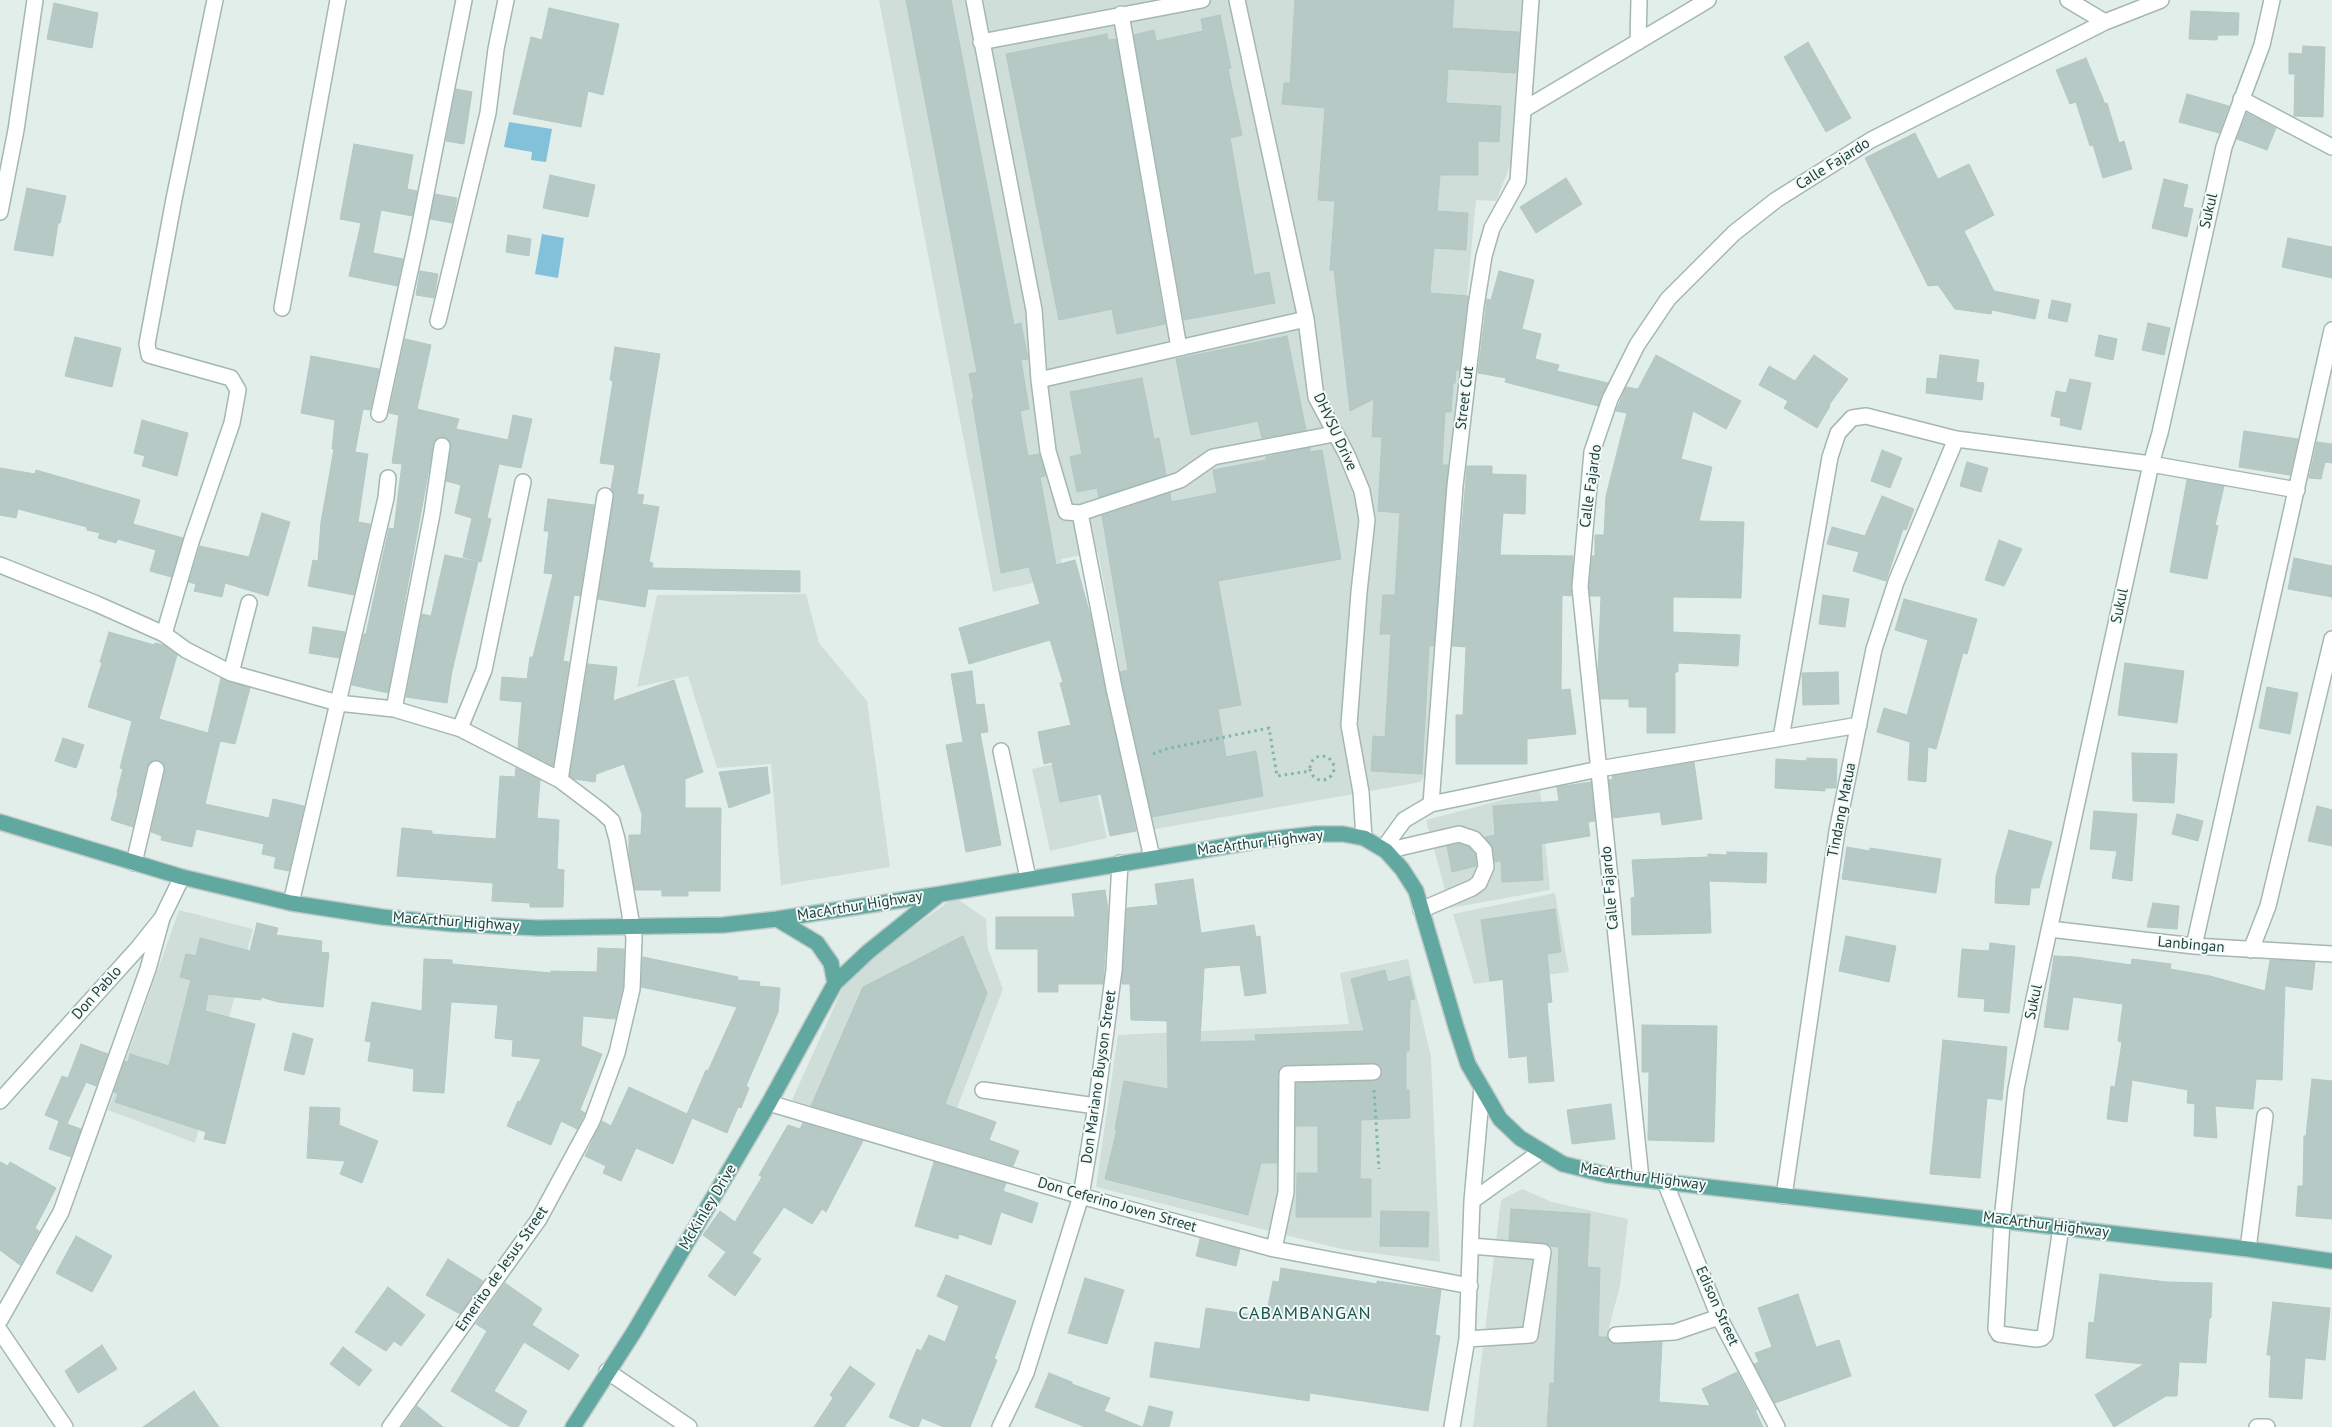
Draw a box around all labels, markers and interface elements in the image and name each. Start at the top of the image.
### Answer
street label: Calle Fajardo [1793,134,1873,194]
street label: Sukul [2196,192,2222,230]
street label: Street Cut [1452,365,1478,431]
street label: DHVSU Drive [1309,390,1361,474]
street label: Calle Fajardo [1576,443,1606,529]
street label: Sukul [2107,587,2133,625]
street label: Tindang Matua [1824,761,1860,859]
street label: MacArthur Highway [1196,826,1324,860]
street label: Calle Fajardo [1597,845,1623,931]
street label: MacArthur Highway [796,887,924,925]
street label: MacArthur Highway [392,909,520,935]
street label: Lanbingan [2157,933,2225,957]
street label: Don Pablo [68,962,126,1024]
street label: Sukul [2021,983,2047,1021]
street label: Don Mariano Buyson Street [1078,989,1120,1165]
street label: MacArthur Highway [1579,1159,1707,1195]
street label: McKinley Drive [675,1161,741,1253]
street label: Don Ceferino Joven Street [1035,1174,1199,1236]
street label: Emerito de Jesus Street [452,1203,552,1335]
street label: MacArthur Highway [1982,1208,2110,1242]
street label: Edison Street [1691,1264,1743,1348]
district label: CABAMBANGAN [1237,1303,1373,1325]

